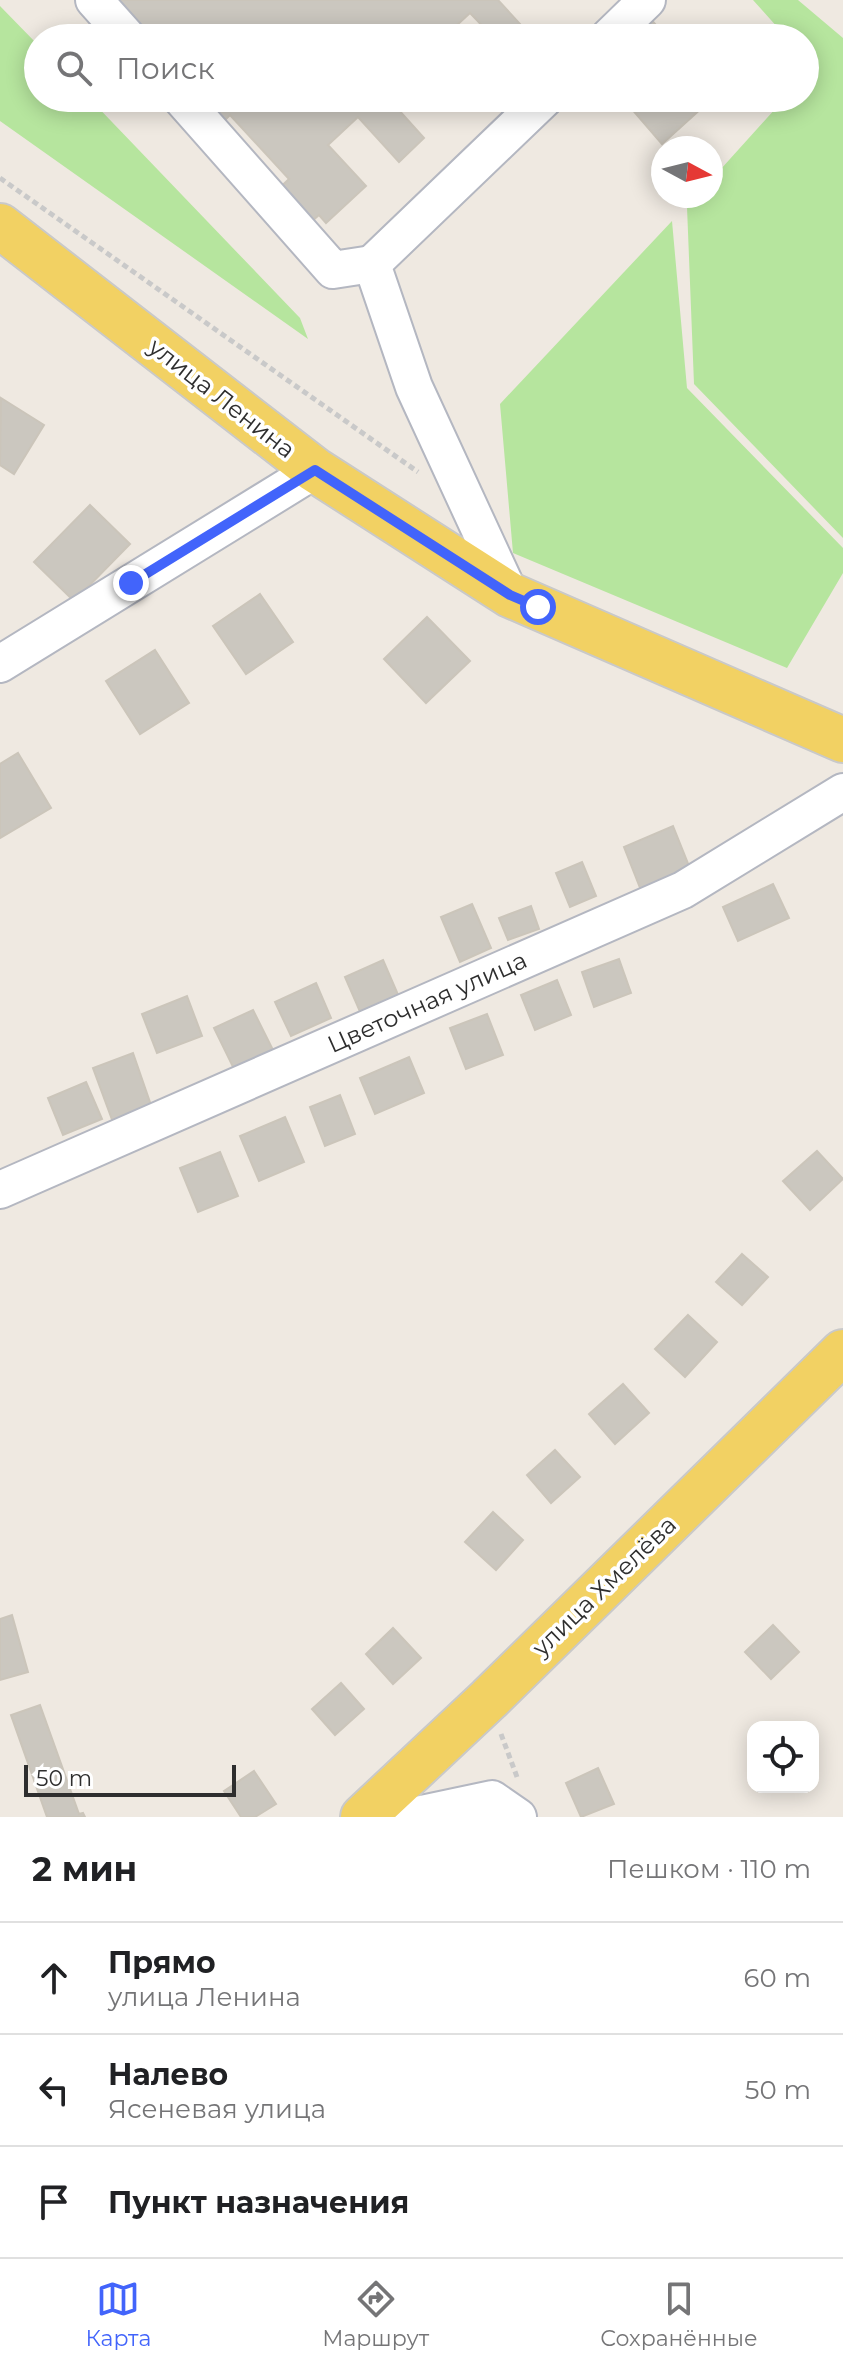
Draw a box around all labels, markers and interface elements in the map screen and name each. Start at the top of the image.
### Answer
search box [24,24,819,112]
icon: search [52,46,96,90]
text: Поиск [116,50,215,87]
north arrow [651,136,723,208]
street label: улица Ленина [142,331,301,464]
route end [113,565,149,601]
route start [520,589,556,625]
street label: Цветочная улица [323,945,531,1059]
street label: улица Хмелёва [525,1510,682,1663]
map controls [747,1721,819,1793]
button: locate [747,1721,819,1793]
scale bar [24,1761,236,1797]
text: 50 m [36,1765,92,1792]
text: 2 мин [32,1848,137,1890]
text: Пешком · 110 m [607,1853,811,1885]
text: Прямо [108,1944,216,1981]
icon: ahead [32,1956,76,2000]
text: 60 m [744,1962,811,1994]
text: улица Ленина [108,1981,301,2013]
text: Налево [108,2056,228,2093]
icon: left [32,2068,76,2112]
text: 50 m [745,2074,811,2106]
text: Ясеневая улица [108,2093,326,2125]
icon: arrive [32,2180,76,2224]
text: Пункт назначения [108,2184,409,2221]
tab: Карта [85,2277,151,2352]
tab: Маршрут [322,2277,429,2352]
tab: Сохранённые [600,2277,758,2352]

